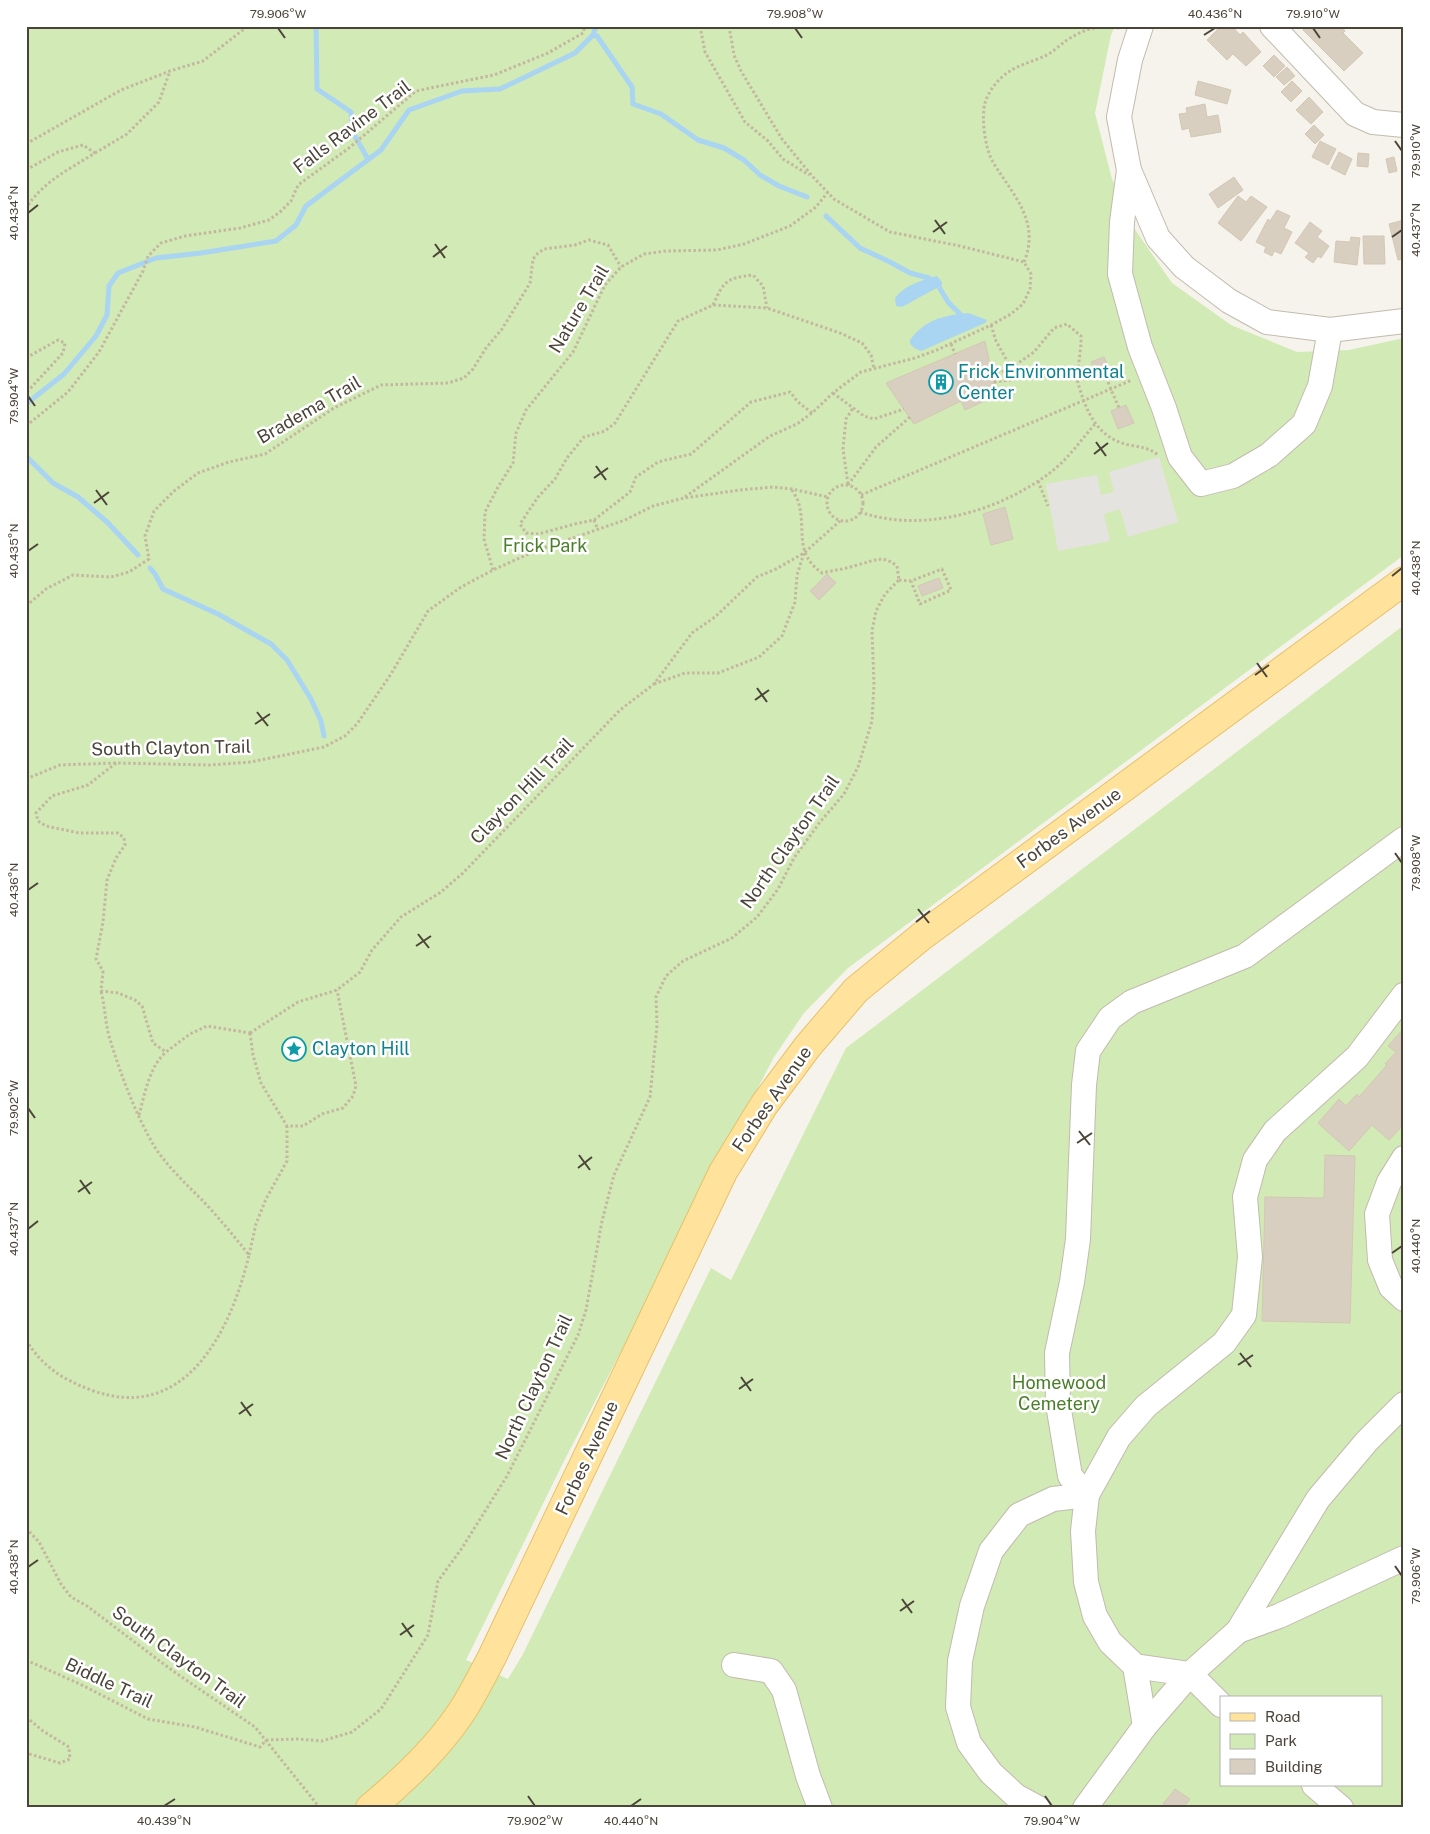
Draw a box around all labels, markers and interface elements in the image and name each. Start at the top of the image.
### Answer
text: 79.906°W [250,7,307,21]
text: 79.908°W [767,7,824,21]
text: 40.436°N [1188,7,1242,21]
text: 79.910°W [1286,7,1340,21]
street label: Falls Ravine Trail [289,76,414,177]
text: 79.910°W [1409,124,1423,178]
text: 40.434°N [7,186,21,240]
text: 40.437°N [1409,203,1423,257]
street label: Nature Trail [544,261,613,356]
place label: Frick Environmental Center [958,361,1125,403]
text: 79.904°W [7,367,21,424]
building icon: Frick Environmental Center [928,369,954,395]
street label: Bradema Trail [253,371,364,448]
text: 40.435°N [7,524,21,578]
park label: Frick Park [503,535,587,556]
text: 40.438°N [1409,541,1423,595]
street label: Clayton Hill Trail [466,733,577,848]
street label: South Clayton Trail [91,736,251,759]
street label: North Clayton Trail [736,771,843,912]
street label: Forbes Avenue [1012,783,1125,872]
text: 79.908°W [1409,834,1423,891]
text: 40.436°N [7,863,21,917]
place icon: Clayton Hill [281,1036,307,1062]
place label: Clayton Hill [312,1038,410,1059]
street label: Forbes Avenue [727,1042,816,1155]
text: 79.902°W [7,1079,21,1136]
text: 40.437°N [7,1202,21,1256]
text: 40.440°N [1409,1219,1423,1273]
street label: North Clayton Trail [491,1311,576,1463]
park label: Homewood Cemetery [1012,1372,1106,1414]
street label: Forbes Avenue [551,1397,622,1518]
text: 40.438°N [7,1540,21,1594]
text: 79.906°W [1409,1547,1423,1604]
street label: South Clayton Trail [108,1601,250,1712]
street label: Biddle Trail [62,1653,156,1712]
legend [1220,1696,1382,1786]
text: Road [1265,1708,1301,1725]
text: Park [1265,1732,1297,1749]
text: Building [1265,1758,1323,1775]
text: 40.439°N [137,1814,191,1828]
text: 79.902°W [507,1814,564,1828]
text: 40.440°N [604,1814,658,1828]
text: 79.904°W [1024,1814,1081,1828]

